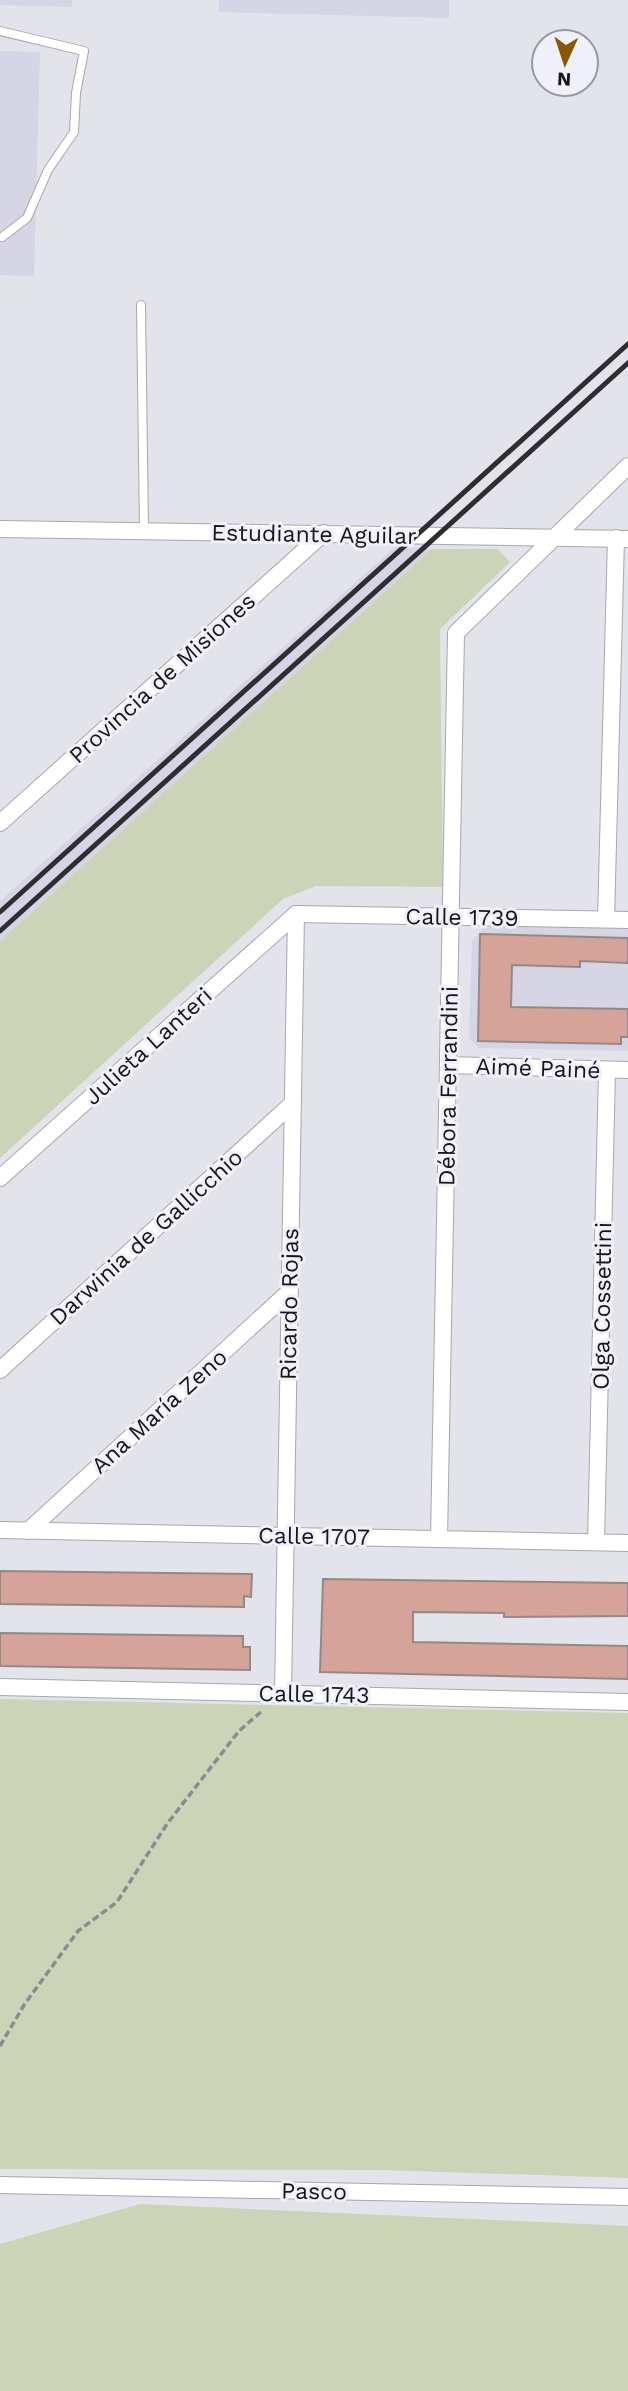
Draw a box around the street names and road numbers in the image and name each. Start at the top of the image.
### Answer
street label: Estudiante Aguilar [211,519,417,550]
street label: Provincia de Misiones [64,588,261,769]
street label: Calle 1739 [405,903,519,932]
street label: Julieta Lanteri [79,982,218,1111]
street label: Débora Ferrandini [433,986,464,1186]
street label: Aimé Painé [475,1053,601,1084]
street label: Darwinia de Gallicchio [44,1144,248,1331]
street label: Olga Cossettini [588,1222,617,1390]
street label: Ricardo Rojas [275,1228,304,1380]
street label: Ana María Zeno [86,1343,233,1479]
street label: Calle 1707 [258,1522,370,1551]
street label: Calle 1743 [258,1680,370,1709]
street label: Pasco [281,2177,347,2206]

